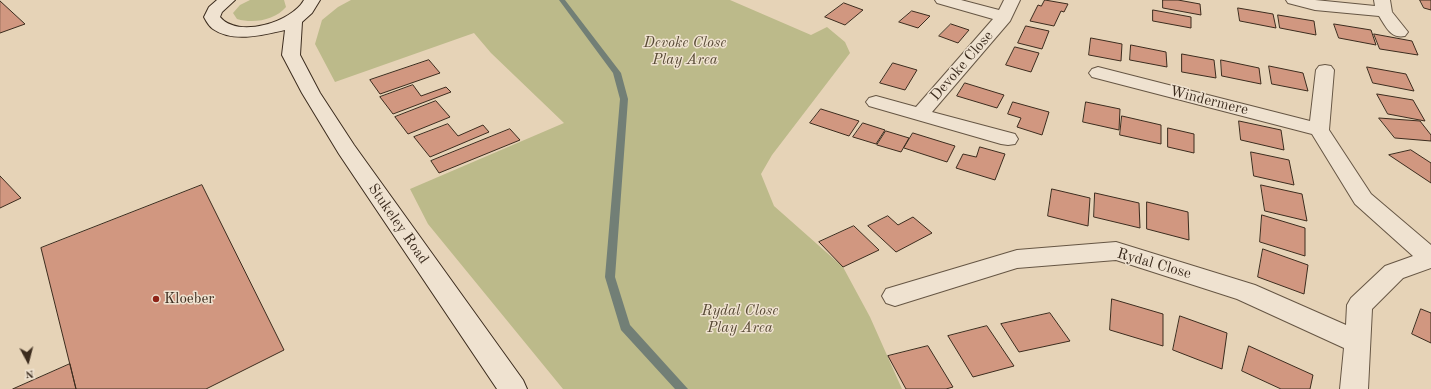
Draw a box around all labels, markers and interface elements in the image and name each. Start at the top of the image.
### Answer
street label: Devoke Close [927,27,997,105]
park label: Devoke Close Play Area [644,34,726,69]
street label: Windermere [1168,83,1250,119]
street label: Stukeley Road [364,180,432,268]
street label: Rydal Close [1115,245,1193,283]
place label: Kloeber [164,290,214,308]
marker: Kloeber [151,294,161,304]
park label: Rydal Close Play Area [702,302,778,337]
north arrow [8,341,48,381]
text: N [25,367,34,379]

